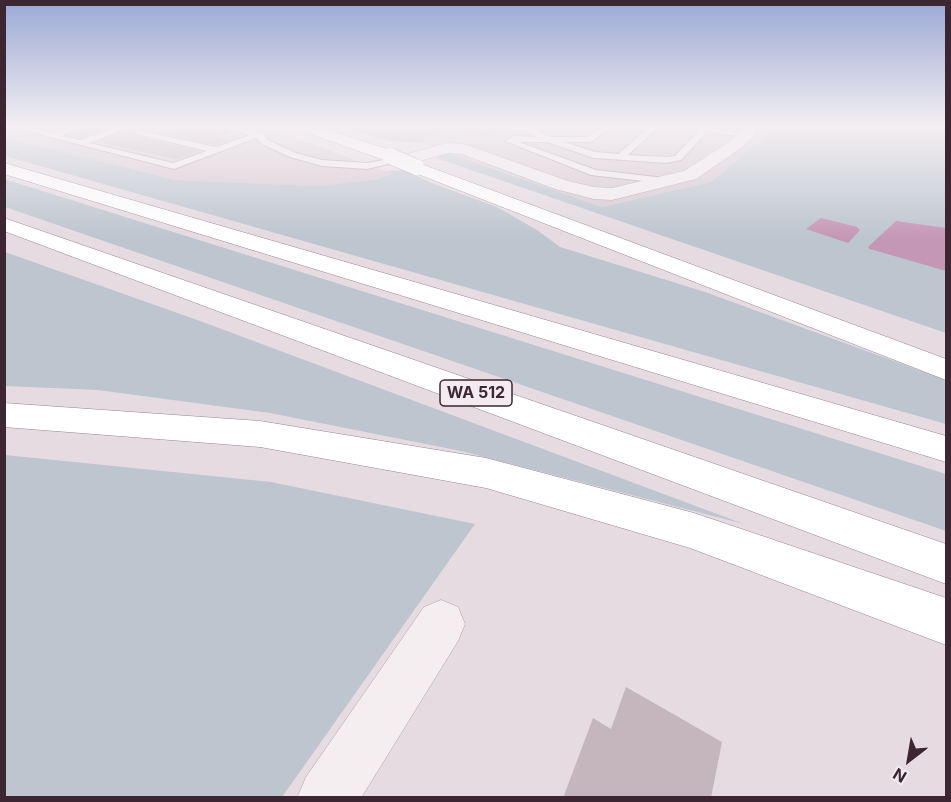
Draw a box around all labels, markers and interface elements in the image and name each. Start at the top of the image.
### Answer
road number: WA 512 [440,380,512,406]
north arrow [879,730,939,790]
text: N [889,764,910,787]

